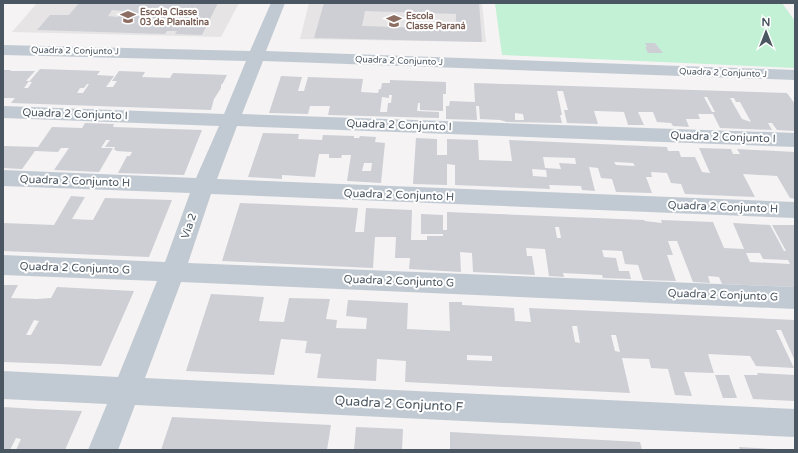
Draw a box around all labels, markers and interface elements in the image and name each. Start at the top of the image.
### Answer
place label: Escola Classe 03 de Planaltina [140,7,209,28]
school or university icon: Escola Classe 03 de Planaltina [119,8,137,26]
place label: Escola Classe Paraná [406,11,466,32]
school or university icon: Escola Classe Paraná [385,12,403,30]
north arrow [746,12,786,52]
text: N [762,16,770,29]
street label: Quadra 2 Conjunto J [31,45,119,57]
street label: Quadra 2 Conjunto J [355,54,443,68]
street label: Quadra 2 Conjunto J [679,66,767,80]
street label: Quadra 2 Conjunto I [22,106,128,122]
street label: Quadra 2 Conjunto I [346,117,452,133]
street label: Quadra 2 Conjunto I [670,129,776,145]
street label: Quadra 2 Conjunto H [20,173,130,189]
street label: Quadra 2 Conjunto H [344,187,454,203]
street label: Quadra 2 Conjunto H [668,199,778,215]
street label: Via 2 [179,211,199,241]
street label: Quadra 2 Conjunto G [20,260,130,276]
street label: Quadra 2 Conjunto G [344,273,454,289]
street label: Quadra 2 Conjunto G [668,287,778,303]
street label: Quadra 2 Conjunto F [334,393,464,415]

